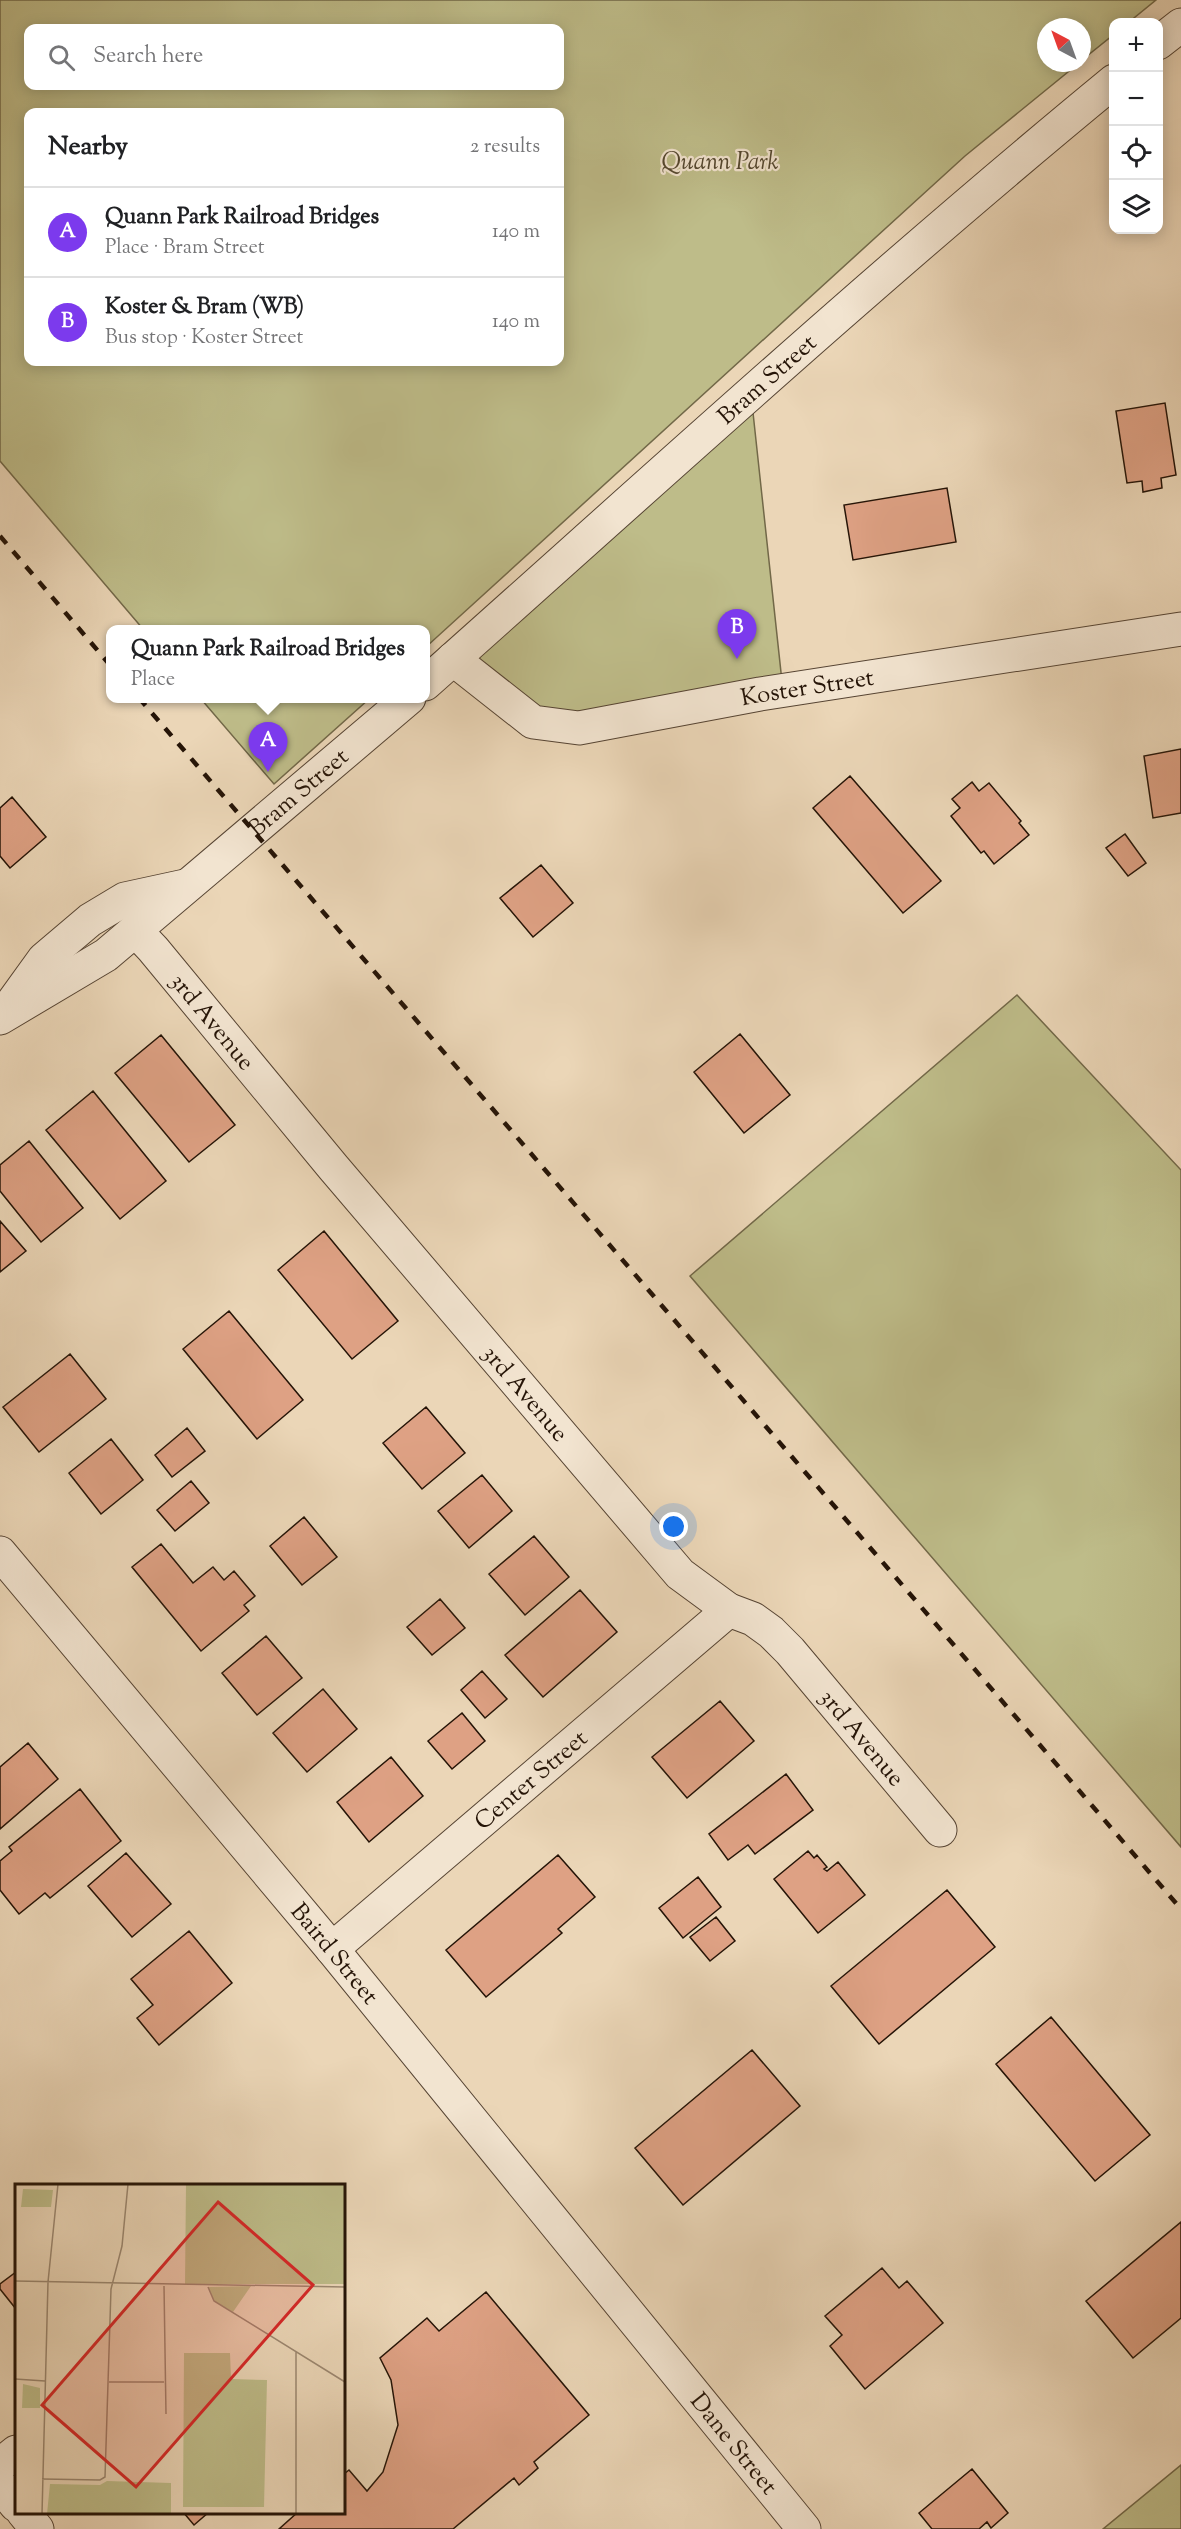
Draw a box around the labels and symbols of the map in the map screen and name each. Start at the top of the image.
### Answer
north arrow [1037,18,1091,72]
park label: Quann Park [662,146,779,180]
street label: Bram Street [711,327,825,434]
pin: B [718,610,756,659]
street label: Koster Street [738,662,876,716]
pin: A [248,722,288,772]
street label: Bram Street [242,741,357,846]
street label: 3rd Avenue [161,967,262,1079]
street label: 3rd Avenue [473,1339,575,1450]
your location [659,1512,688,1541]
street label: 3rd Avenue [810,1683,912,1795]
street label: Center Street [468,1723,596,1839]
street label: Baird Street [281,1896,386,2013]
inset map [15,2184,345,2514]
street label: Dane Street [681,2386,784,2503]

